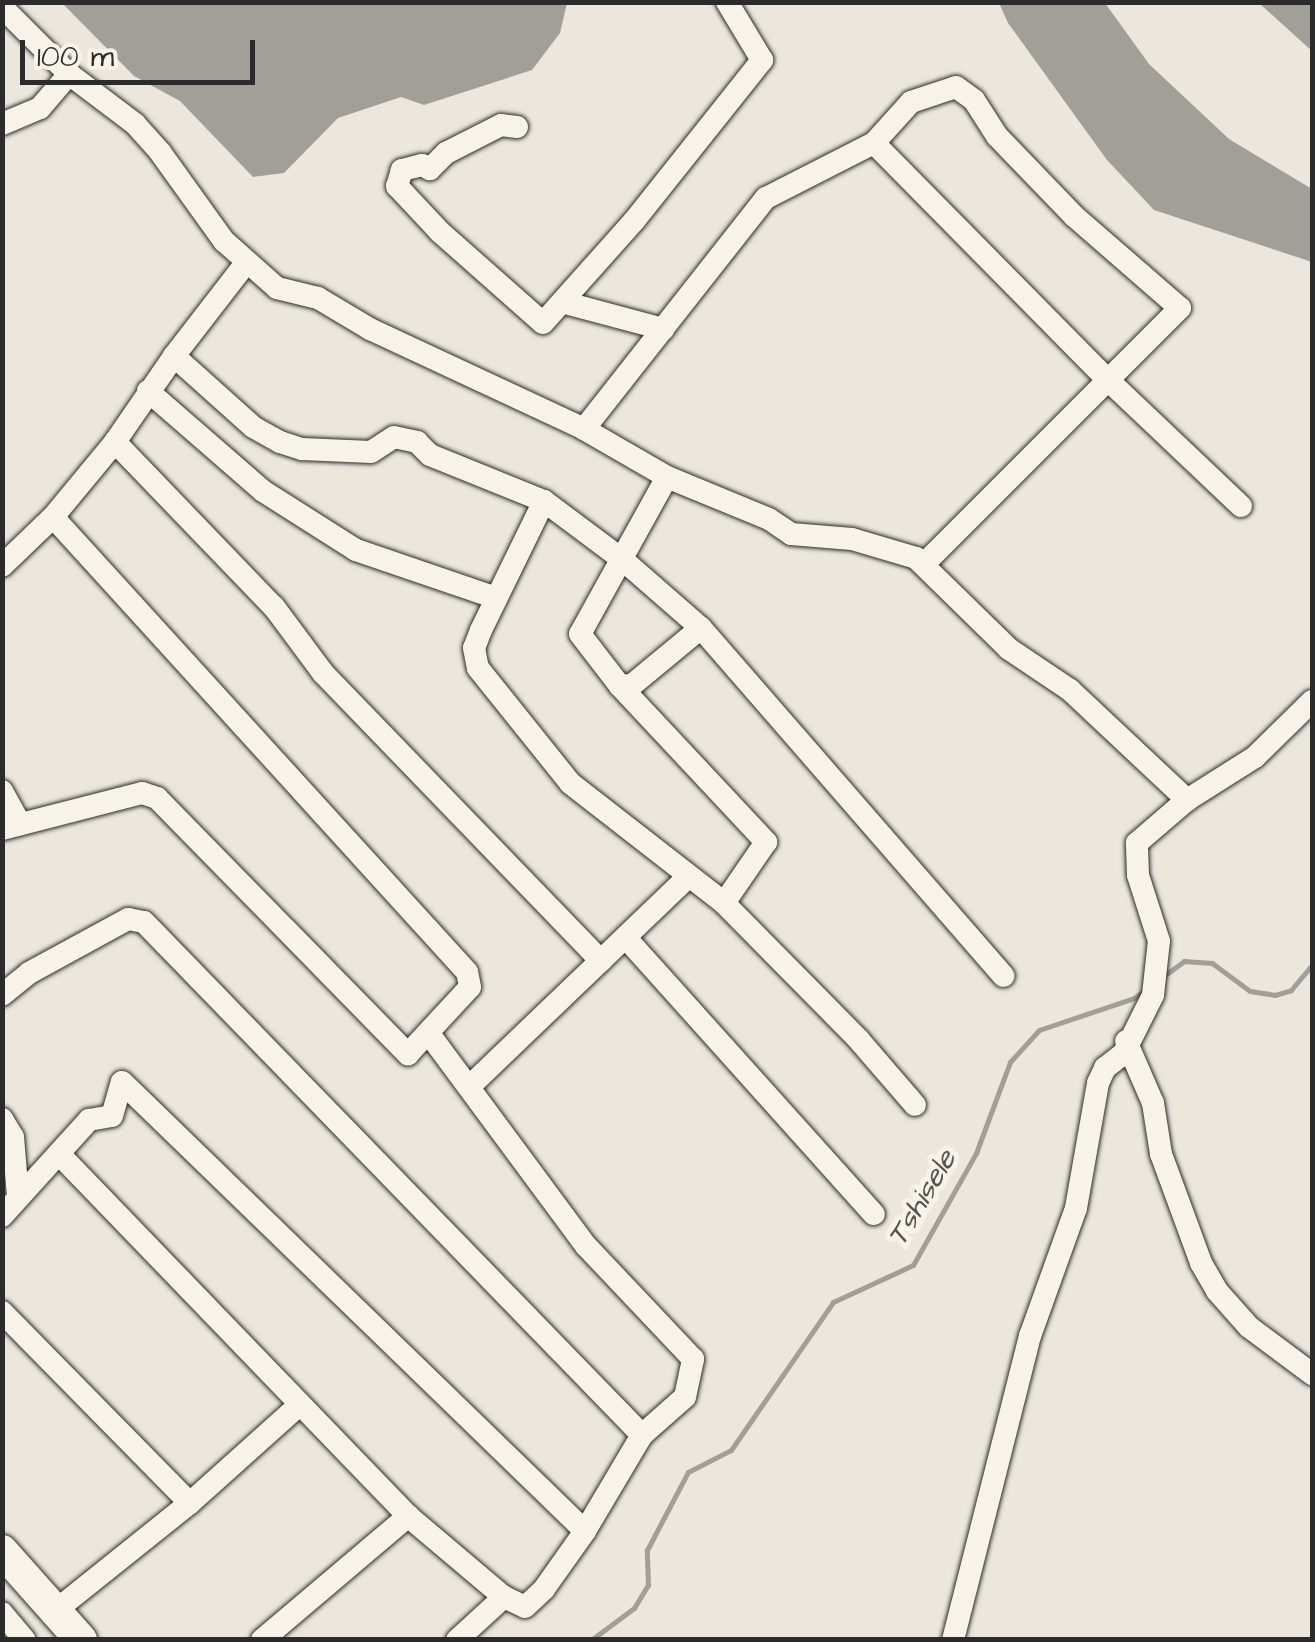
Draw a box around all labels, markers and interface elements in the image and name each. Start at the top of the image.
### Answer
scale bar [25,20,260,82]
text: 100 m [37,36,114,78]
water label: Tshisele [879,1144,965,1252]

